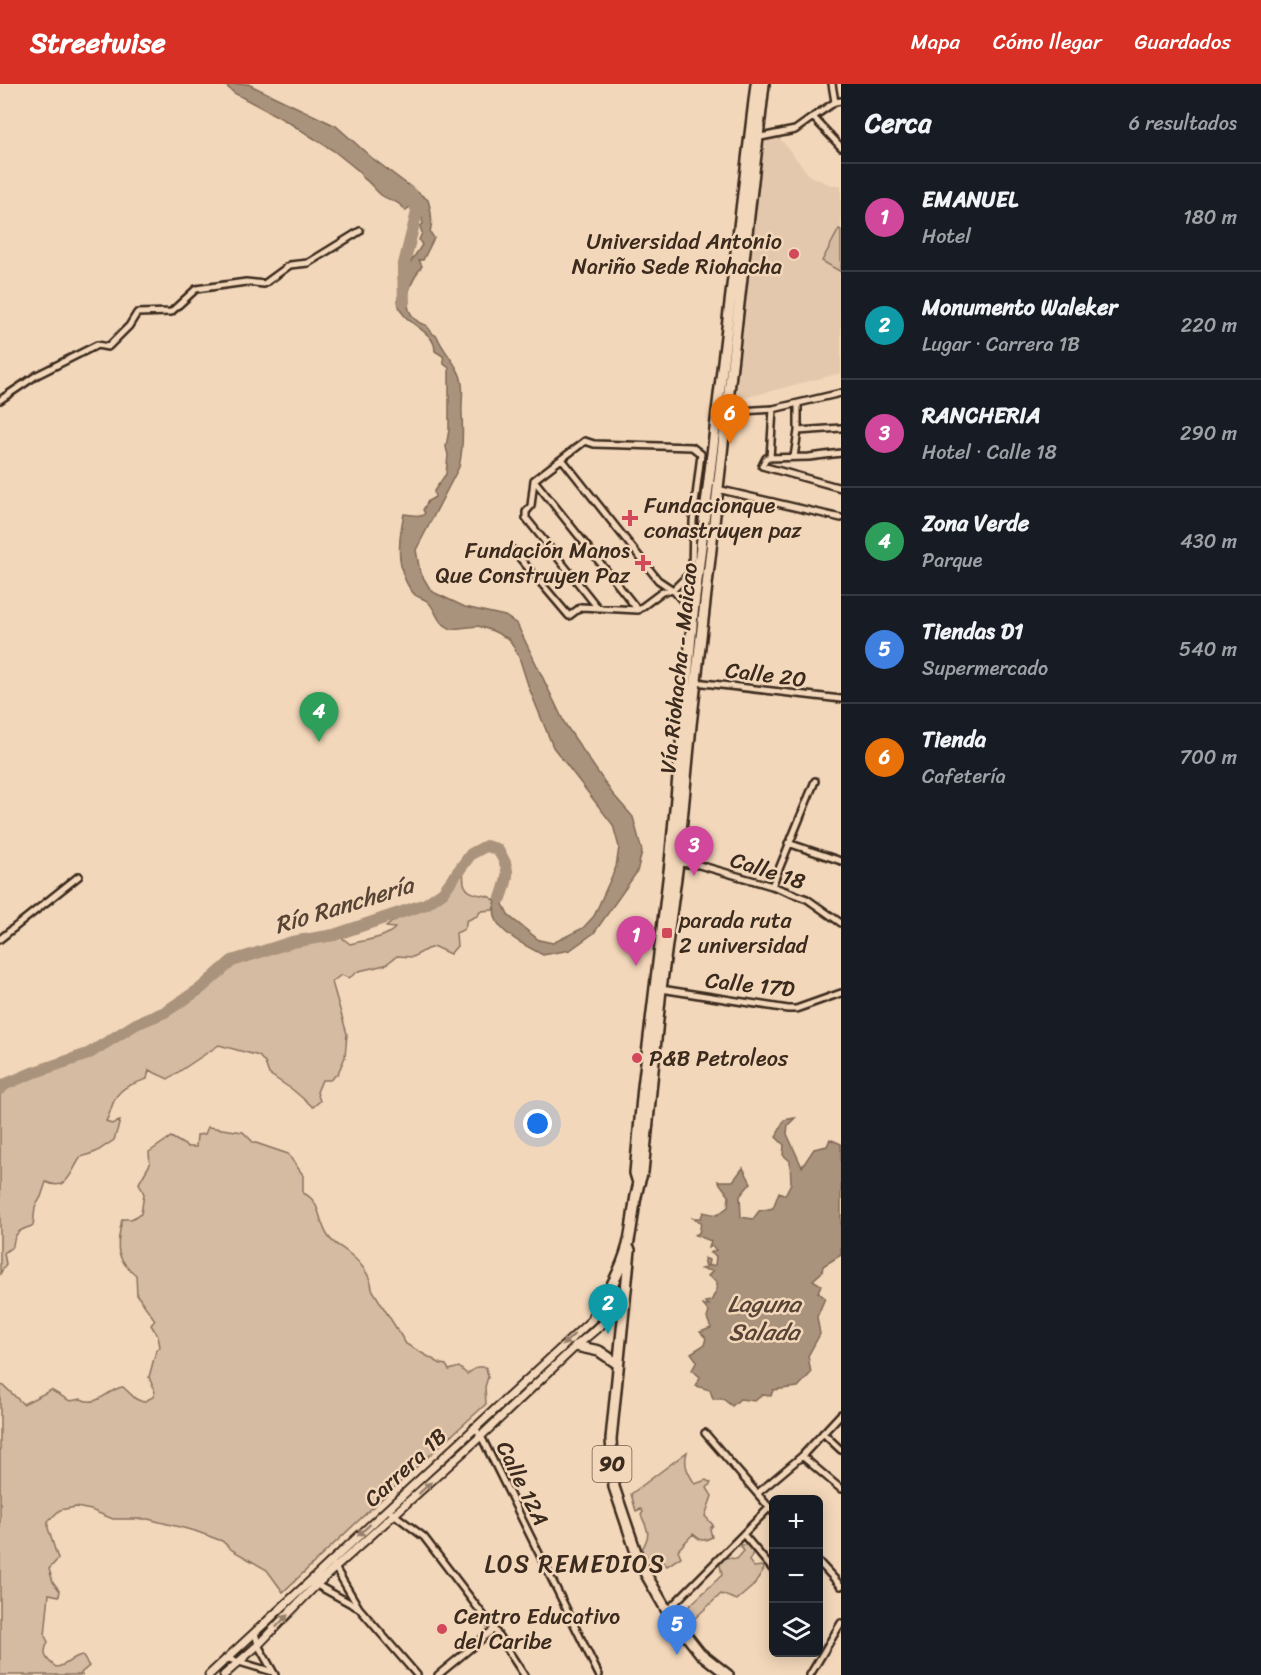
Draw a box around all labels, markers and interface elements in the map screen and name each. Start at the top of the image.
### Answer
text: Streetwise [30,18,166,67]
text: Mapa [911,23,960,61]
text: Cómo llegar [993,23,1102,61]
text: Guardados [1135,23,1231,61]
text: Cerca [865,100,931,146]
text: 6 resultados [1129,106,1237,141]
text: EMANUEL [922,180,1018,219]
text: 1 [880,200,889,235]
text: 180 m [1183,200,1237,235]
text: Hotel [922,219,971,254]
place label: Universidad Antonio Nariño Sede Riohacha [572,222,782,286]
marker: Universidad Antonio Nariño Sede Riohacha [787,247,801,261]
text: Monumento Waleker [922,288,1118,327]
text: 2 [879,308,890,343]
text: 220 m [1181,308,1237,343]
text: Lugar · Carrera 1B [922,327,1080,362]
pin: 6 [710,394,750,444]
text: RANCHERIA [922,396,1041,435]
text: 3 [879,416,890,451]
text: 290 m [1180,416,1237,451]
text: Hotel · Calle 18 [922,435,1057,470]
place label: Fundacionque conastruyen paz [644,486,802,550]
text: Zona Verde [922,504,1029,543]
marker: Fundacionque conastruyen paz [621,509,639,527]
text: 4 [878,524,891,559]
text: 430 m [1180,524,1237,559]
place label: Fundación Manos Que Construyen Paz [435,531,631,595]
text: Parque [922,543,982,578]
marker: Fundación Manos Que Construyen Paz [634,554,652,572]
street label: Vía Riohacha - Maicao [648,561,709,776]
text: Tiendas D1 [922,612,1023,651]
text: 5 [878,632,891,667]
text: 540 m [1179,632,1237,667]
street label: Calle 20 [723,650,808,699]
text: Supermercado [922,651,1048,686]
pin: 4 [300,692,338,742]
text: Tienda [922,720,986,759]
text: 6 [879,740,890,775]
text: 700 m [1180,740,1237,775]
text: Cafetería [922,759,1006,794]
pin: 3 [674,826,714,876]
street label: Calle 18 [725,840,811,901]
water label: Río Ranchería [269,863,421,946]
place label: parada ruta 2 universidad [678,901,809,965]
pin: 1 [616,916,656,966]
marker: parada ruta 2 universidad [660,926,674,940]
street label: Calle 17D [703,960,797,1009]
place label: P&B Petroleos [649,1039,789,1078]
marker: P&B Petroleos [630,1051,644,1065]
your location [523,1109,552,1138]
water label: Laguna Salada [727,1283,803,1353]
pin: 2 [588,1284,628,1334]
one-way arrow [561,1333,576,1346]
street label: Carrera 1B [354,1418,456,1517]
street label: Calle 12A [485,1434,560,1533]
road number: 90 [592,1446,632,1482]
one-way arrow [417,1481,432,1495]
map controls [769,1495,823,1657]
button: + [769,1495,823,1549]
one-way arrow [356,1523,371,1537]
district label: LOS REMEDIOS [484,1543,666,1585]
button: − [769,1549,823,1603]
place label: Centro Educativo del Caribe [454,1597,620,1661]
button: layers [769,1603,823,1657]
pin: 5 [658,1606,696,1655]
one-way arrow [274,1614,288,1628]
marker: Centro Educativo del Caribe [435,1622,449,1636]

